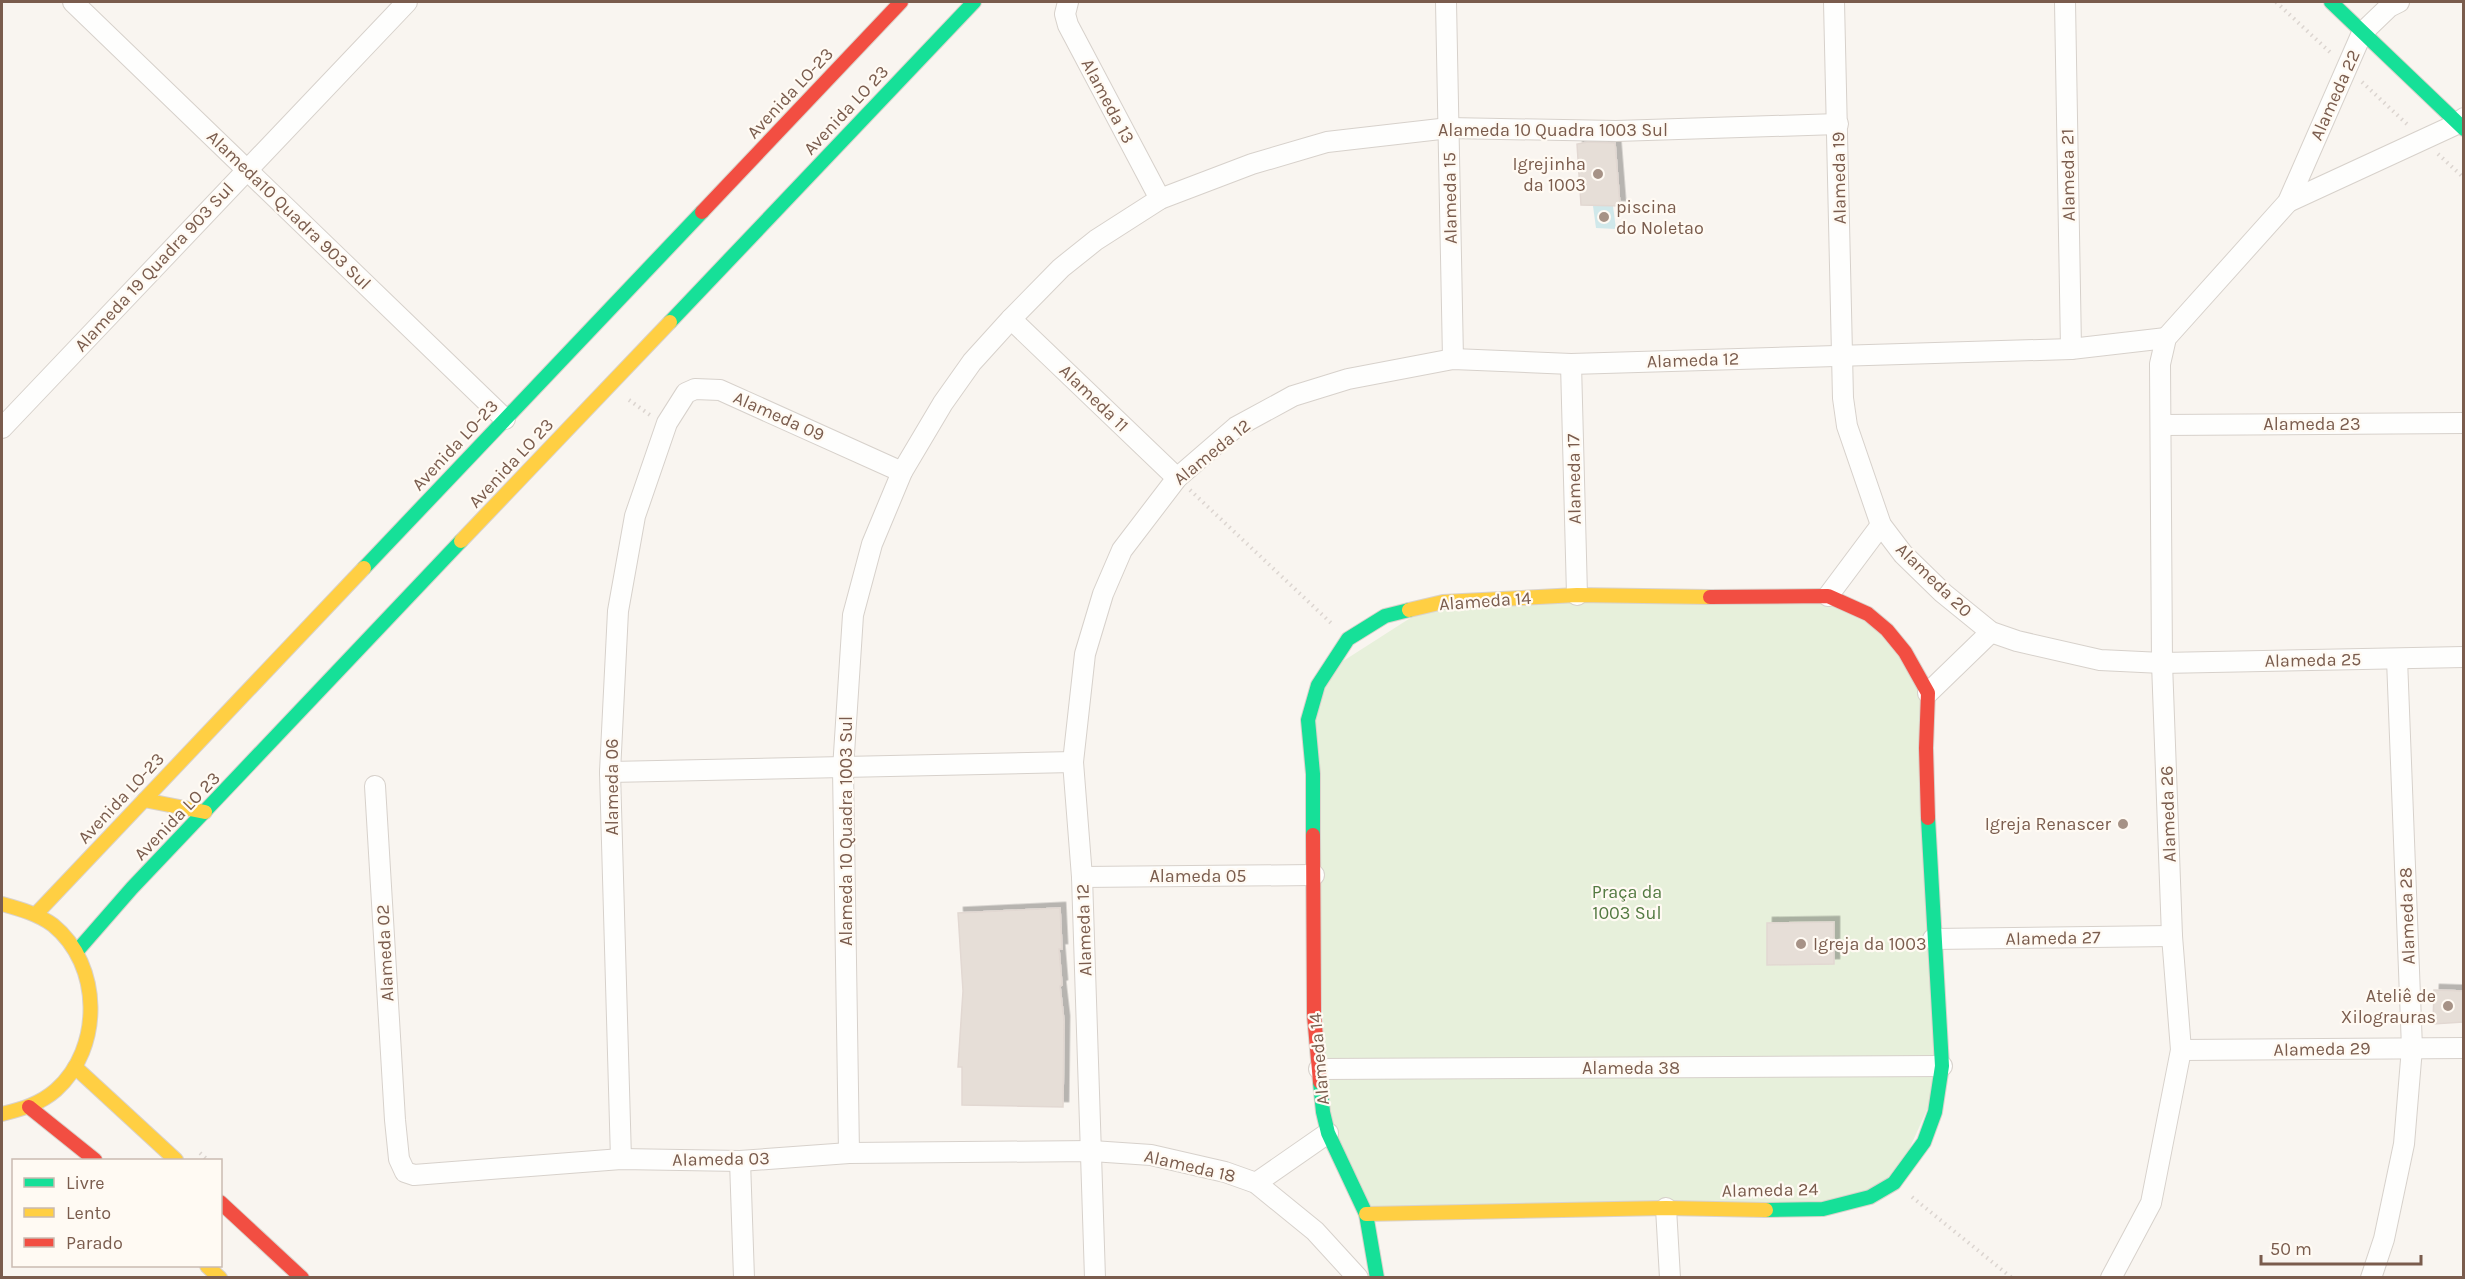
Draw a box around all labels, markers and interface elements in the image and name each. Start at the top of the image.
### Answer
street label: Avenida LO-23 [742,43,838,143]
street label: Alameda 22 [2305,46,2365,144]
street label: Alameda 13 [1077,55,1139,147]
street label: Avenida LO 23 [799,61,893,159]
street label: Alameda 10 Quadra 1003 Sul [1438,119,1668,141]
street label: Alameda10 Quadra 903 Sul [202,126,376,294]
street label: Alameda 21 [2056,129,2080,221]
street label: Alameda 19 [1827,132,1851,224]
street label: Alameda 15 [1438,152,1462,244]
place label: Igrejinha da 1003 [1512,153,1586,196]
marker: Igrejinha da 1003 [1591,167,1605,181]
street label: Alameda 19 Quadra 903 Sul [70,178,238,356]
place label: piscina do Noletao [1616,196,1704,239]
marker: piscina do Noletao [1597,210,1611,224]
street label: Alameda 12 [1646,347,1740,373]
street label: Alameda 11 [1055,359,1133,437]
street label: Alameda 09 [730,386,828,446]
street label: Avenida LO-23 [407,395,503,495]
street label: Alameda 23 [2263,413,2361,435]
street label: Avenida LO 23 [464,414,558,512]
street label: Alameda 12 [1169,414,1255,490]
street label: Alameda 17 [1562,433,1586,524]
street label: Alameda 20 [1891,538,1977,622]
street label: Alameda 14 [1438,587,1532,615]
street label: Alameda 25 [2264,648,2362,672]
street label: Alameda 10 Quadra 1003 Sul [835,716,857,946]
street label: Alameda 06 [601,738,623,836]
street label: Avenida LO-23 [73,748,169,848]
street label: Alameda 26 [2155,765,2181,863]
street label: Avenida LO 23 [129,767,225,865]
place label: Igreja Renascer [1985,813,2111,835]
marker: Igreja Renascer [2116,817,2130,831]
street label: Alameda 05 [1149,865,1247,887]
street label: Alameda 28 [2394,867,2420,965]
park label: Praça da 1003 Sul [1592,881,1662,924]
street label: Alameda 12 [1071,883,1097,977]
street label: Alameda 02 [371,904,399,1002]
street label: Alameda 27 [2005,926,2101,950]
place label: Igreja da 1003 [1813,933,1927,955]
marker: Igreja da 1003 [1794,937,1808,951]
place label: Ateliê de Xilograuras [2341,985,2436,1028]
marker: Ateliê de Xilograuras [2441,999,2455,1013]
street label: Alameda 14 [1304,1012,1334,1106]
street label: Alameda 29 [2273,1037,2371,1061]
street label: Alameda 38 [1582,1057,1680,1079]
street label: Alameda 18 [1142,1145,1238,1187]
street label: Alameda 03 [672,1147,770,1171]
legend [12,1159,222,1267]
text: Livre [66,1172,105,1194]
street label: Alameda 24 [1721,1178,1819,1202]
text: Lento [66,1202,111,1224]
scale bar [2261,1228,2422,1266]
text: Parado [66,1232,123,1254]
text: 50 m [2270,1238,2312,1260]

